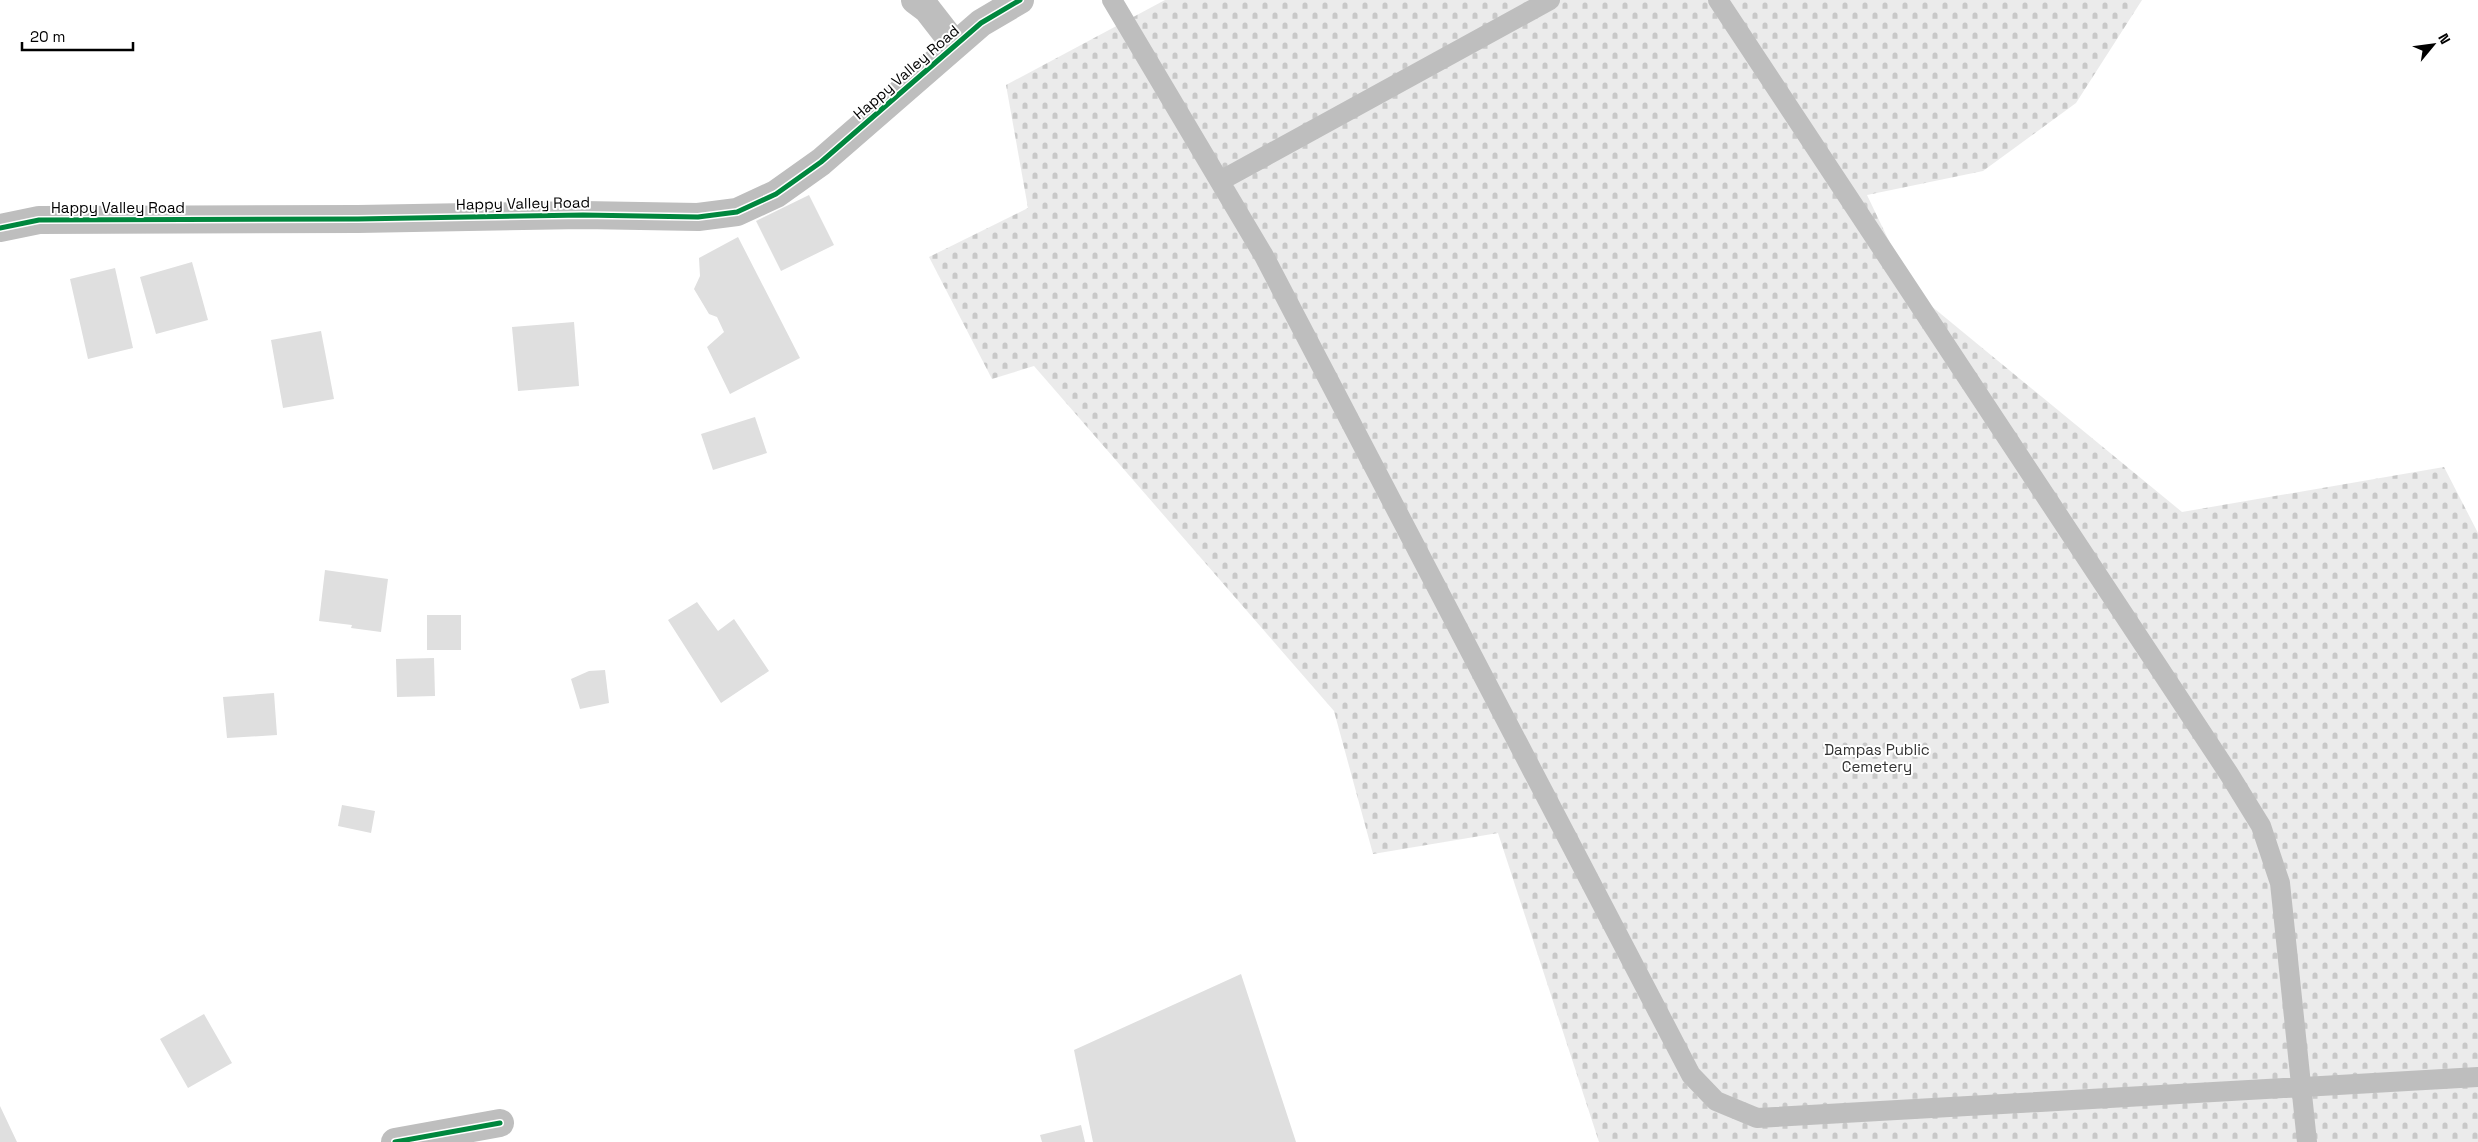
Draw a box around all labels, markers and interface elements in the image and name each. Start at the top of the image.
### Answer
scale bar [22,20,134,52]
north arrow [2408,20,2458,70]
street label: Happy Valley Road [849,21,963,123]
text: 20 m [30,27,65,46]
text: N [2434,30,2455,47]
street label: Happy Valley Road [456,192,590,214]
street label: Happy Valley Road [51,198,185,217]
park label: Dampas Public Cemetery [1824,740,1930,776]

